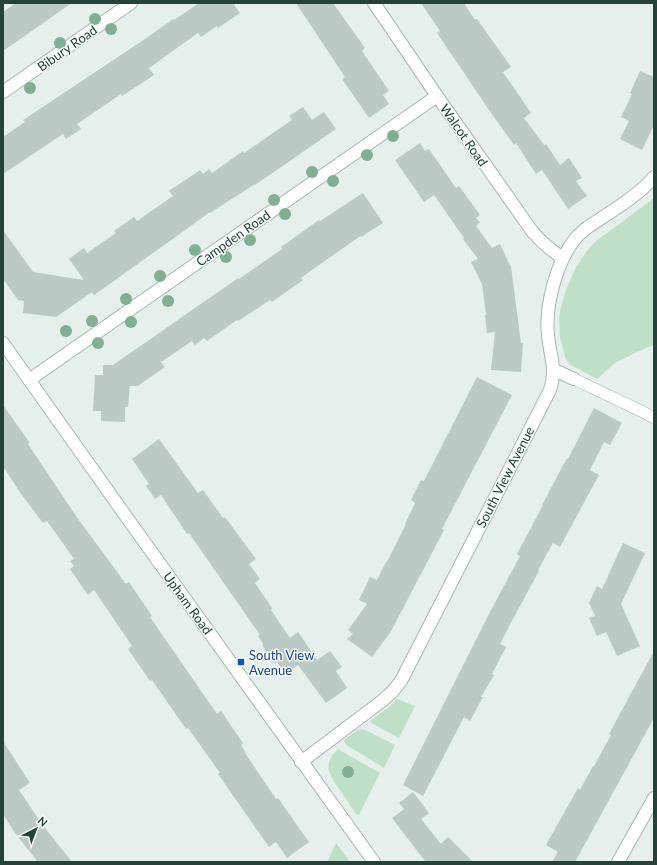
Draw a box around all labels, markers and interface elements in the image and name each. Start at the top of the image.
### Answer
street label: Bibury Road [34,22,100,74]
street label: Walcot Road [437,101,491,169]
street label: Campden Road [193,207,273,269]
street label: South View Avenue [473,424,537,530]
street label: Upham Road [160,569,216,637]
place label: South View Avenue [249,647,314,678]
marker: South View Avenue [236,657,246,667]
north arrow [16,809,56,849]
text: N [36,814,51,829]

